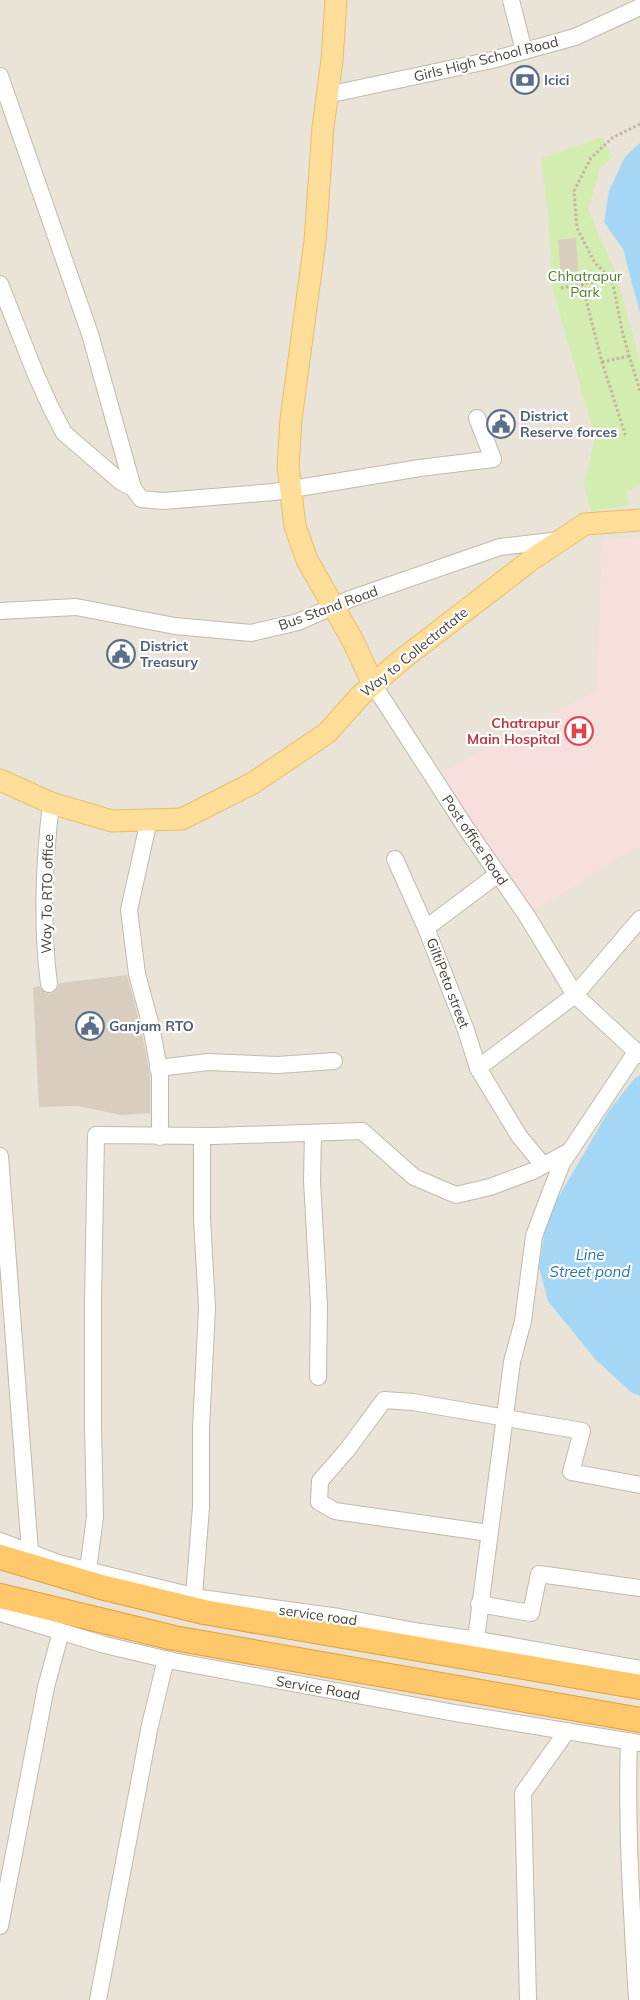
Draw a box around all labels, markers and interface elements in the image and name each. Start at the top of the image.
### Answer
street label: Girls High School Road [412,32,560,86]
bank icon: Icici [510,65,540,95]
place label: Icici [544,71,569,89]
park label: Chhatrapur Park [548,267,623,301]
place label: District Reserve forces [520,407,617,441]
public building icon: District Reserve forces [486,409,516,439]
street label: Bus Stand Road [276,582,380,634]
street label: Way to Collectratate [357,603,471,701]
place label: District Treasury [140,637,199,671]
public building icon: District Treasury [106,639,136,669]
place label: Chatrapur Main Hospital [467,714,560,748]
hospital icon: Chatrapur Main Hospital [564,716,594,746]
street label: Post office Road [438,791,512,889]
street label: Way To RTO office [37,834,57,954]
street label: GiltiPeta street [423,935,474,1031]
public building icon: Ganjam RTO [75,1011,105,1041]
place label: Ganjam RTO [109,1017,194,1035]
water label: Line Street pond [550,1245,630,1281]
street label: service road [278,1601,358,1629]
street label: Service Road [275,1672,361,1704]

